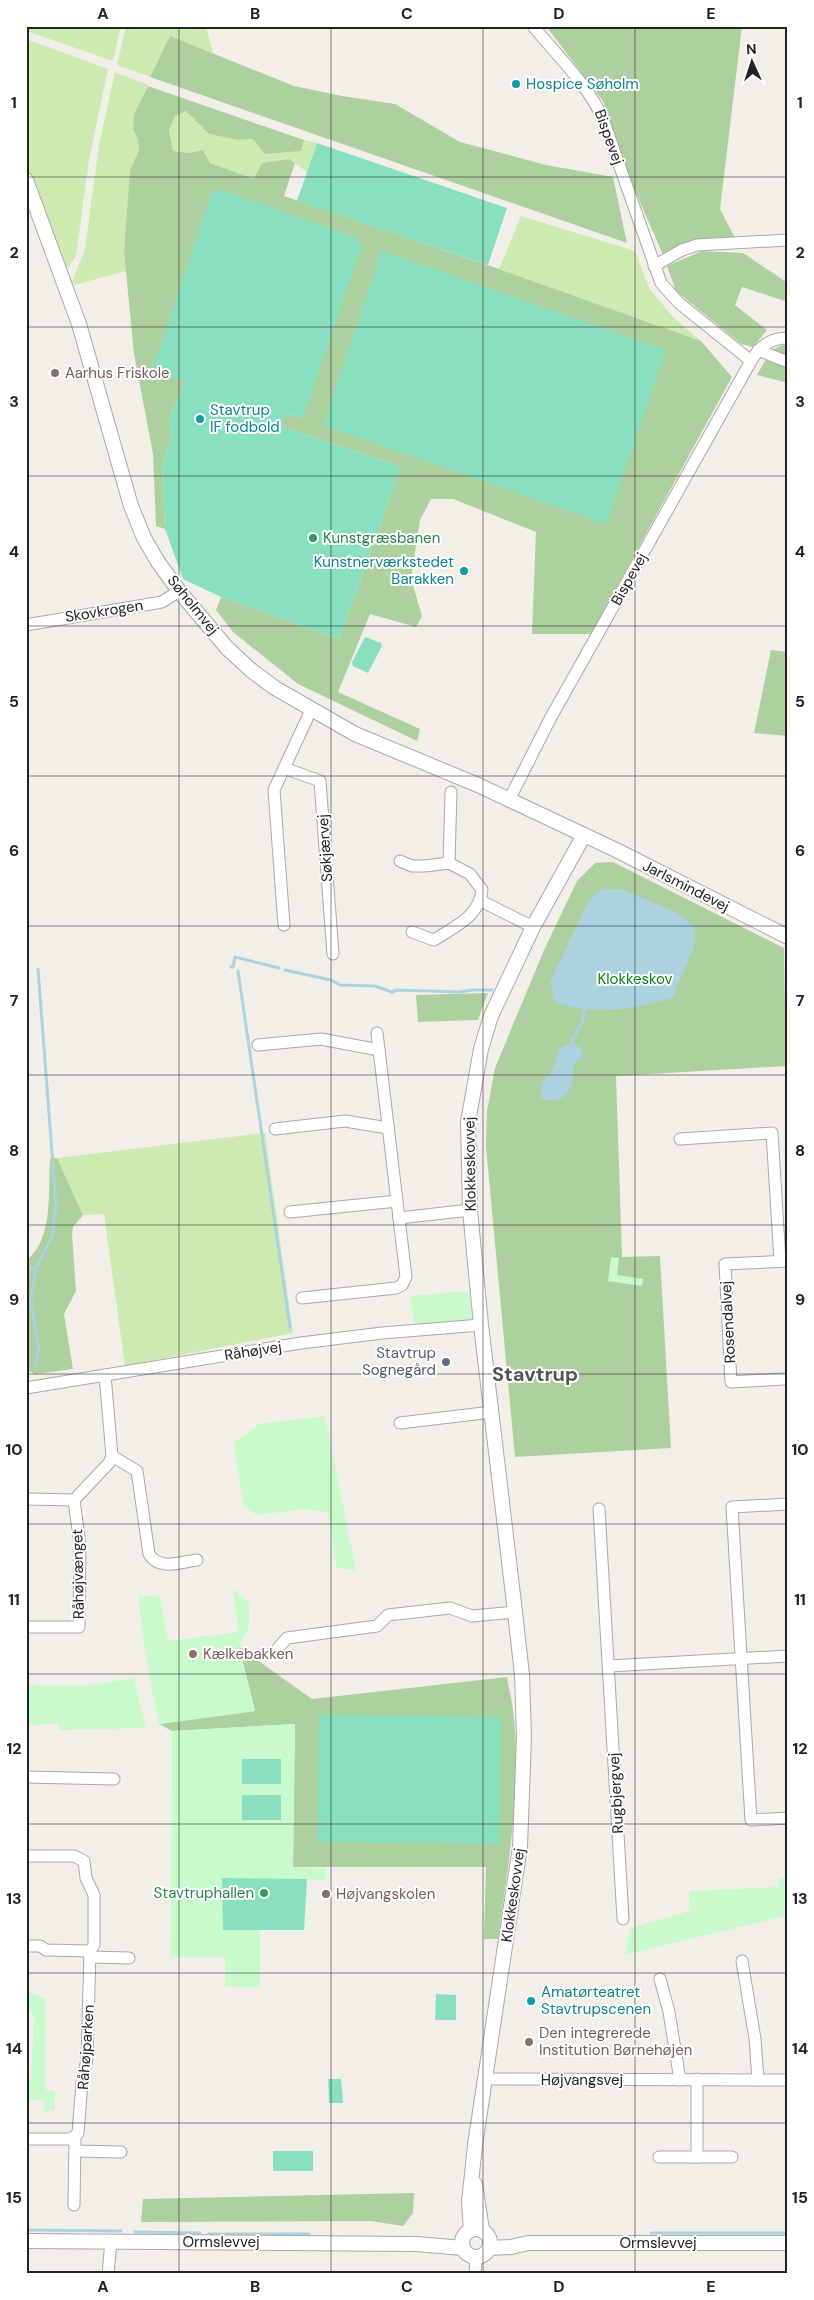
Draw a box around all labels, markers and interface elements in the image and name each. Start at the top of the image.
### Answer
text: A [97,3,109,24]
text: B [250,3,260,24]
text: C [401,3,413,24]
text: D [553,3,565,24]
text: E [706,3,716,24]
north arrow [726,38,776,88]
text: N [746,40,757,58]
place label: Hospice Søholm [526,74,639,94]
marker: Hospice Søholm [510,78,522,90]
text: 1 [11,92,17,113]
text: 1 [797,92,803,113]
street label: Bispevej [590,107,628,167]
text: 2 [9,242,19,263]
text: 2 [795,242,805,263]
place label: Aarhus Friskole [65,363,170,383]
marker: Aarhus Friskole [49,367,61,379]
text: 3 [9,391,19,412]
text: 3 [795,391,805,412]
place label: Stavtrup IF fodbold [210,400,280,437]
marker: Stavtrup IF fodbold [194,413,206,425]
place label: Kunstgræsbanen [323,528,440,548]
marker: Kunstgræsbanen [307,532,319,544]
text: 4 [9,541,19,562]
text: 4 [795,541,805,562]
street label: Bispevej [606,549,652,609]
place label: Kunstnerværkstedet Barakken [314,552,454,589]
marker: Kunstnerværkstedet Barakken [458,565,470,577]
street label: Søholmvej [163,571,223,639]
street label: Skovkrogen [64,595,144,627]
text: 5 [9,691,19,712]
text: 5 [795,691,805,712]
street label: Søkjærvej [313,813,337,883]
text: 6 [9,840,19,861]
text: 6 [795,840,805,861]
street label: Jarlsmindevej [639,856,733,916]
park label: Klokkeskov [597,969,673,989]
text: 7 [10,990,19,1011]
text: 7 [796,990,805,1011]
street label: Klokkeskovvej [459,1116,481,1212]
text: 8 [9,1140,19,1161]
text: 8 [795,1140,805,1161]
street label: Rosendalvej [716,1280,740,1364]
text: 9 [9,1289,19,1310]
text: 9 [795,1289,805,1310]
street label: Råhøjvej [223,1337,283,1365]
place label: Stavtrup Sognegård [362,1343,436,1380]
marker: Stavtrup Sognegård [440,1356,452,1368]
district label: Stavtrup [492,1361,578,1387]
text: 10 [5,1439,23,1460]
text: 10 [791,1439,809,1460]
street label: Råhøjvænget [67,1529,89,1619]
text: 11 [8,1589,20,1610]
text: 11 [794,1589,806,1610]
place label: Kælkebakken [203,1644,293,1664]
marker: Kælkebakken [187,1648,199,1660]
text: 12 [6,1738,22,1759]
text: 12 [792,1738,808,1759]
street label: Rugbjergvej [604,1752,628,1834]
street label: Klokkeskovvej [497,1847,529,1943]
place label: Stavtruphallen [154,1883,254,1903]
place label: Højvangskolen [336,1884,435,1904]
marker: Stavtruphallen [258,1887,270,1899]
text: 13 [6,1888,22,1909]
marker: Højvangskolen [320,1888,332,1900]
text: 13 [792,1888,808,1909]
place label: Amatørteatret Stavtrupscenen [541,1982,651,2019]
marker: Amatørteatret Stavtrupscenen [525,1995,537,2007]
street label: Råhøjparken [73,2004,99,2090]
place label: Den integrerede Institution Børnehøjen [539,2023,692,2060]
marker: Den integrerede Institution Børnehøjen [523,2036,535,2048]
text: 14 [6,2038,22,2059]
text: 14 [792,2038,808,2059]
street label: Højvangsvej [541,2070,623,2090]
text: 15 [6,2187,22,2208]
text: 15 [792,2187,808,2208]
street label: Ormslevvej [182,2232,260,2252]
street label: Ormslevvej [619,2233,697,2253]
text: A [97,2276,109,2297]
text: B [250,2276,260,2297]
text: C [401,2276,413,2297]
text: D [553,2276,565,2297]
text: E [706,2276,716,2297]

